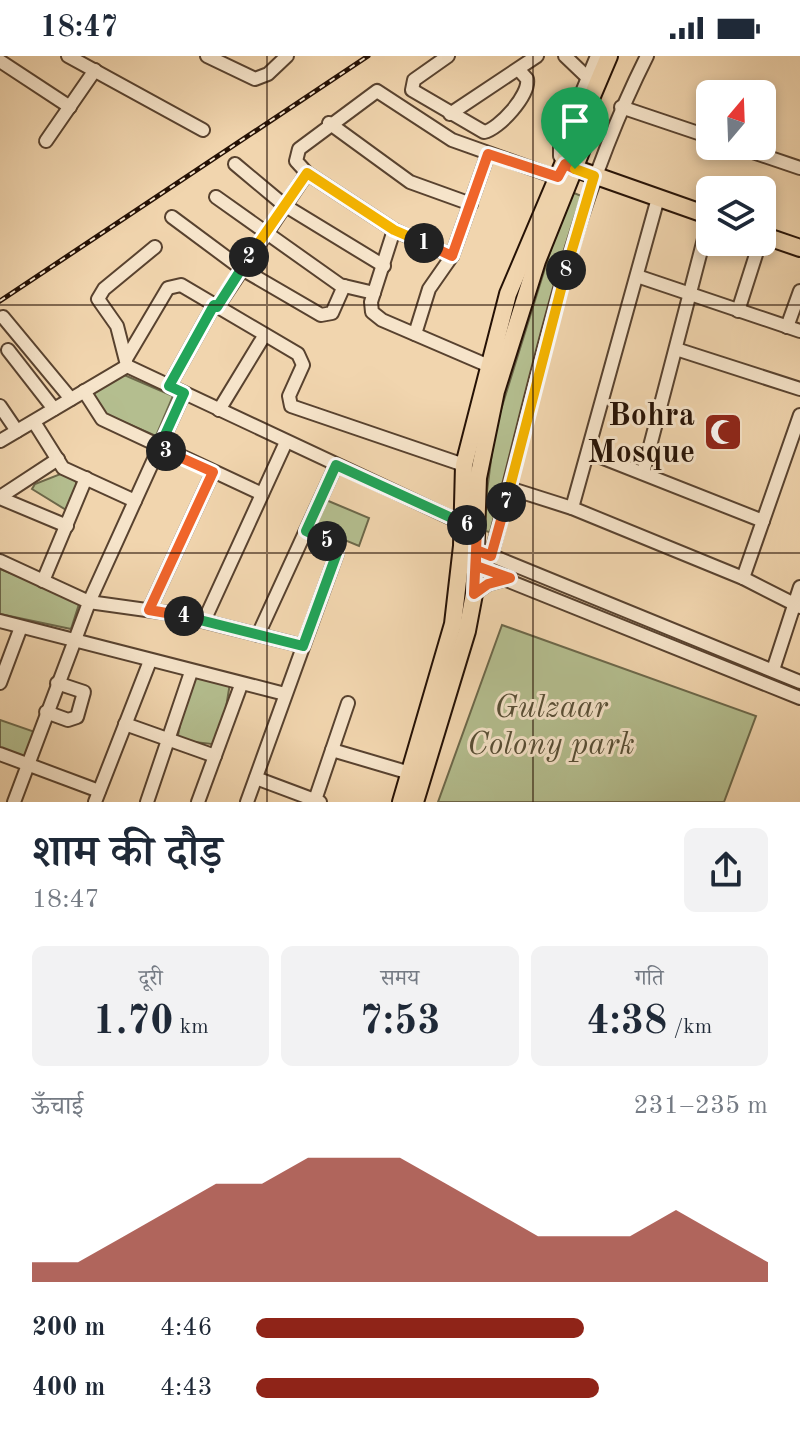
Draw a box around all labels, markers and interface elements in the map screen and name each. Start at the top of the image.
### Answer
text: 18:47 [40,13,118,43]
north arrow [696,80,776,160]
map controls [696,80,776,256]
pin [541,87,609,169]
icon: arrive [553,99,597,143]
button: layers [696,176,776,256]
pin: 1 [404,223,444,263]
text: 1 [418,232,430,254]
pin: 2 [229,237,269,277]
text: 2 [243,246,255,268]
pin: 8 [546,250,586,290]
text: 8 [560,259,572,281]
place label: Bohra Mosque [587,401,695,470]
mosque icon: Bohra Mosque [702,411,744,453]
pin: 3 [146,431,186,471]
text: 3 [160,440,172,462]
pin: 7 [486,482,526,522]
text: 7 [500,491,512,513]
pin: 6 [447,505,487,545]
text: 6 [461,514,473,536]
pin: 5 [307,521,347,561]
text: 5 [321,530,333,552]
pin: 4 [164,596,204,636]
text: 4 [178,605,190,627]
park label: Gulzaar Colony park [467,693,635,762]
button: share [684,828,768,912]
text: शाम की दौड़ [32,832,222,876]
text: 18:47 [32,887,100,913]
text: दूरी [139,968,163,990]
text: समय [381,968,419,990]
text: गति [635,968,664,990]
text: 1.70 [93,1003,174,1043]
text: 7:53 [360,1003,440,1043]
text: 4:38 [586,1003,667,1043]
text: km [174,1016,209,1038]
text: /km [667,1016,712,1038]
text: 231–235 m [633,1093,768,1119]
text: ऊँचाई [32,1094,83,1120]
text: 200 m [32,1315,105,1341]
text: 4:46 [160,1315,213,1341]
text: 400 m [32,1375,105,1401]
text: 4:43 [160,1375,213,1401]

